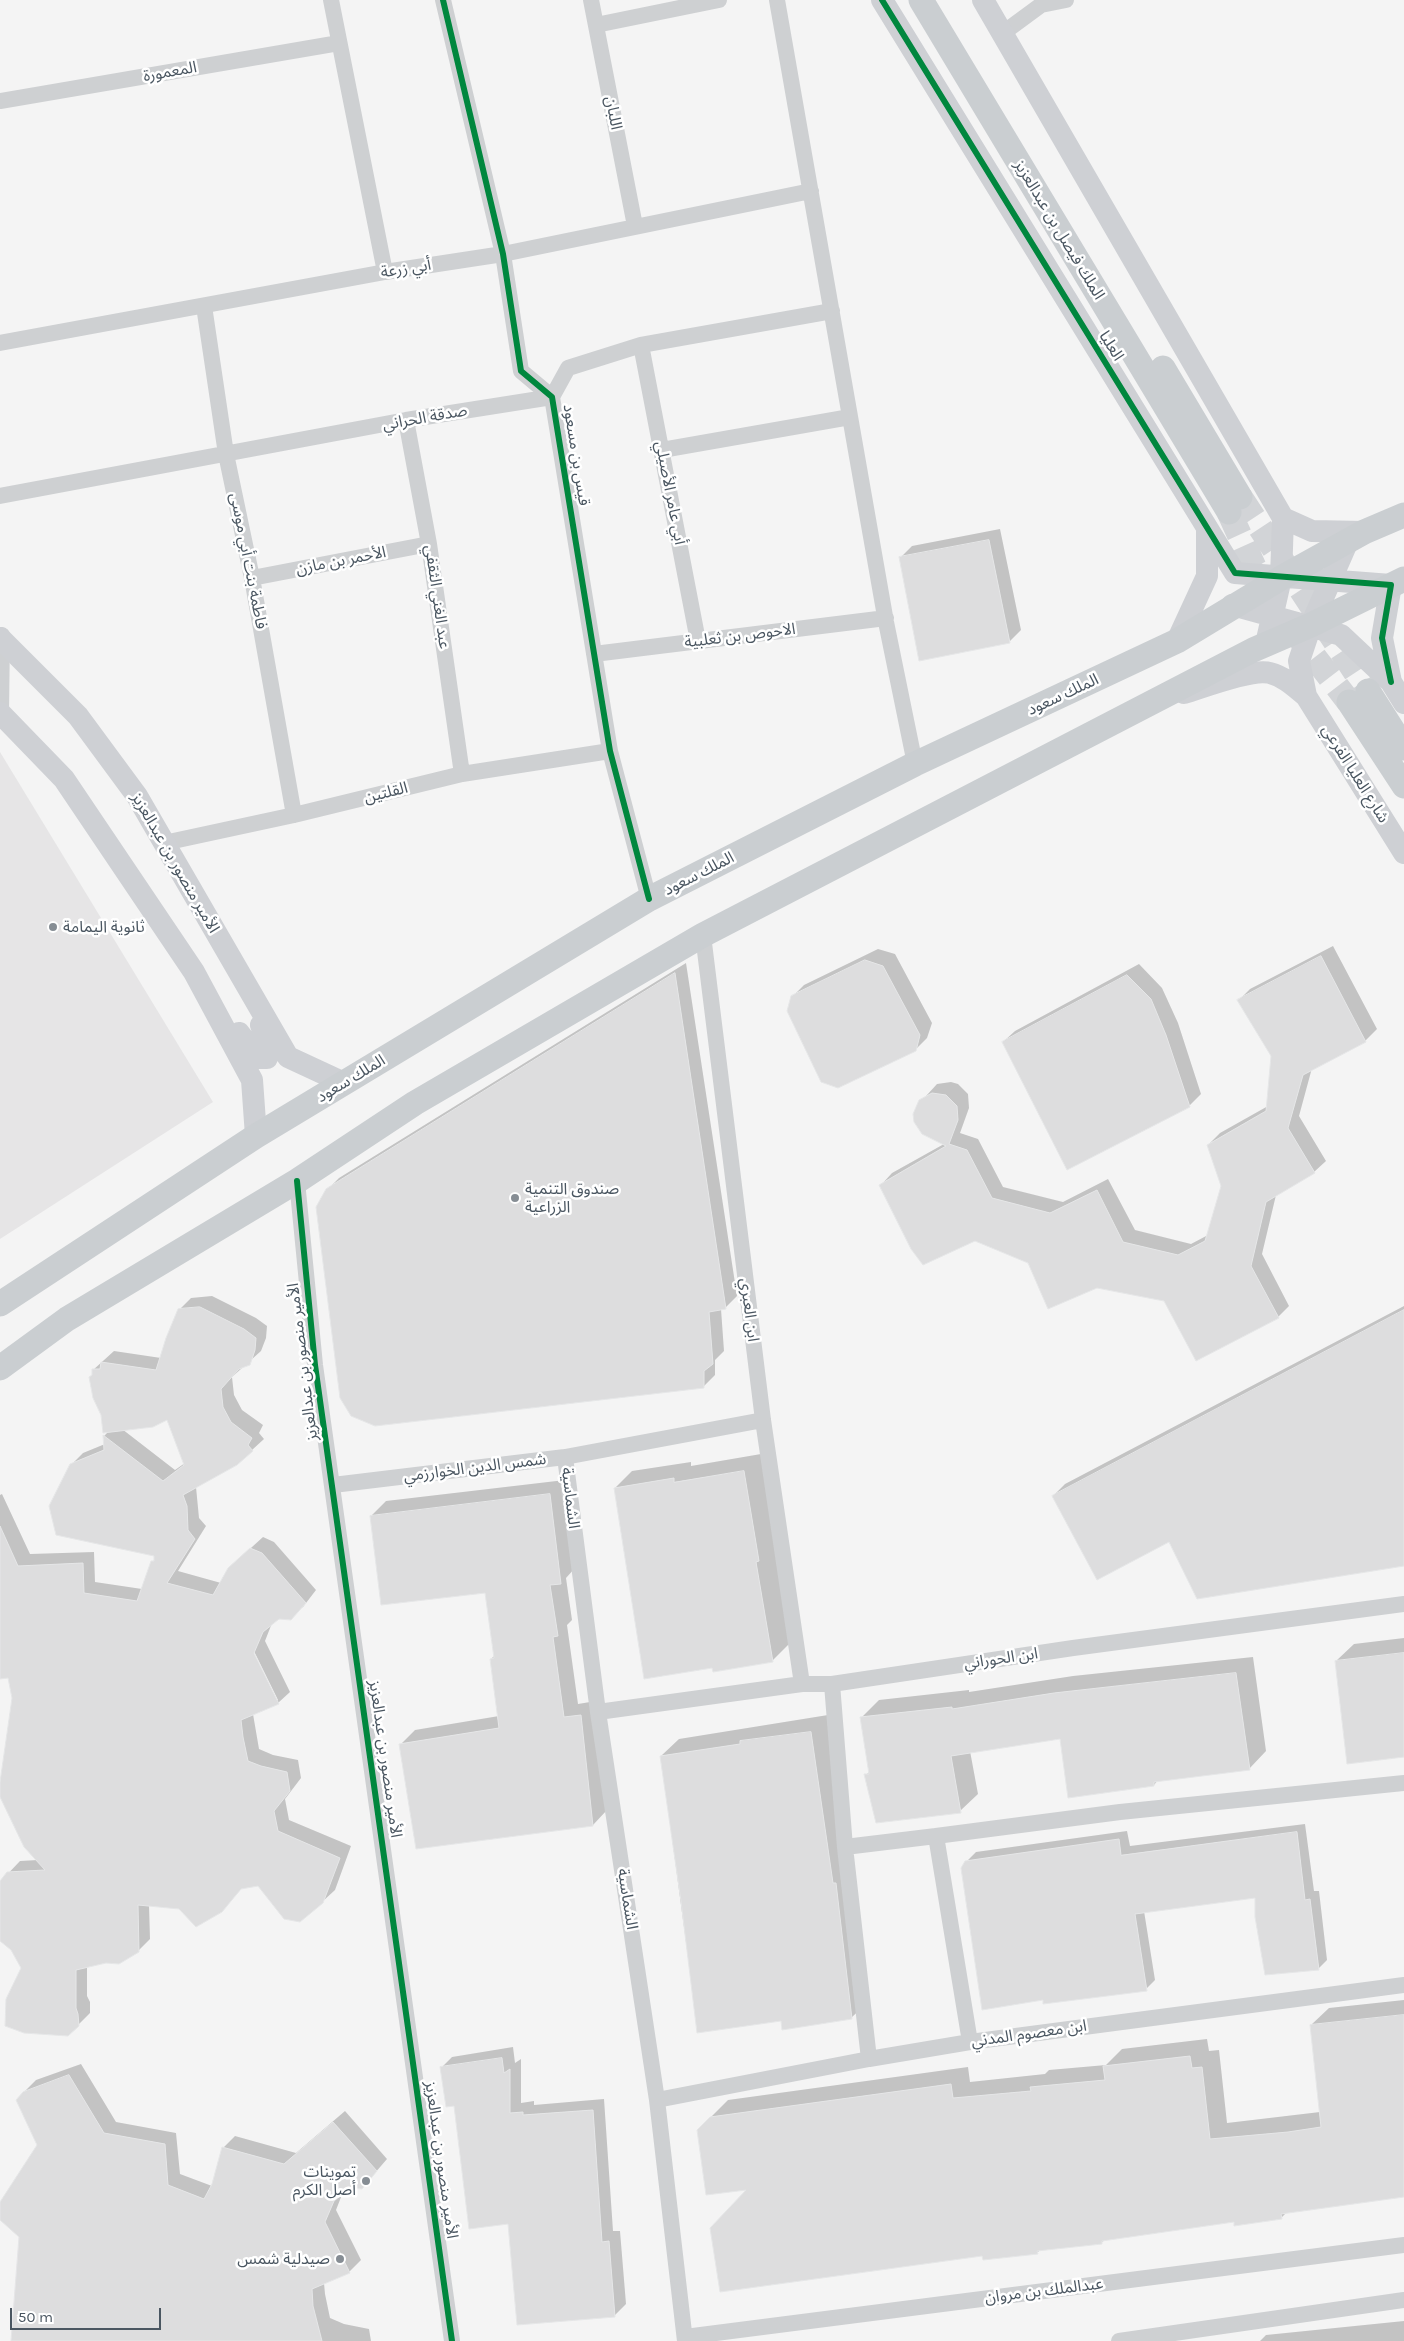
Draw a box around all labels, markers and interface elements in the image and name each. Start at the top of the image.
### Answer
street label: المعمورة [142,58,198,86]
street label: اللبان [600,95,626,131]
street label: الملك فيصل بن عبدالعزيز [1010,157,1108,303]
street label: أبي زرعة [379,256,433,282]
street label: العليا [1094,327,1128,365]
street label: صدقة الحراني [381,401,469,435]
street label: قيس بن مسعود [558,403,594,507]
street label: أبي عامر الأصيلي [651,440,689,546]
street label: فاطمة بنت أبي موسى [225,491,271,631]
street label: الأحمر بن مازن [294,543,388,579]
street label: عبد الغني الثقفي [420,544,454,650]
street label: الاحوص بن ثعلبية [683,620,797,652]
street label: الملك سعود [1024,670,1102,720]
street label: شارع العليا الفرعي [1317,721,1393,827]
street label: القلتين [362,778,410,808]
street label: الأمير منصور بن عبدالعزيز [127,789,223,937]
street label: الملك سعود [661,848,737,900]
place label: ثانوية اليمامة [63,917,145,937]
marker: ثانوية اليمامة [47,921,59,933]
street label: الملك سعود [313,1051,389,1107]
place label: صندوق التنمية الزراعية [525,1179,619,1217]
marker: صندوق التنمية الزراعية [509,1192,521,1204]
street label: ابن العبري [736,1277,762,1343]
street label: الأمير منصور بن عبدالعزيز [284,1282,322,1442]
street label: شمس الدين الخوارزمي [403,1450,547,1486]
street label: الشماسية [557,1466,583,1530]
street label: ابن الحوراني [963,1644,1039,1674]
street label: الأمير منصور بن عبدالعزيز [364,1679,406,1839]
street label: الشماسية [613,1867,641,1931]
street label: ابن معصوم المدني [970,2016,1088,2052]
street label: الأمير منصور بن عبدالعزيز [420,2080,462,2240]
place label: تموينات أصل الكرم [293,2162,356,2200]
marker: تموينات أصل الكرم [360,2175,372,2187]
place label: صيدلية شمس [237,2249,330,2269]
marker: صيدلية شمس [334,2253,346,2265]
street label: عبدالملك بن مروان [984,2274,1104,2308]
scale bar [12,2298,164,2330]
text: 50 m [18,2308,53,2326]

